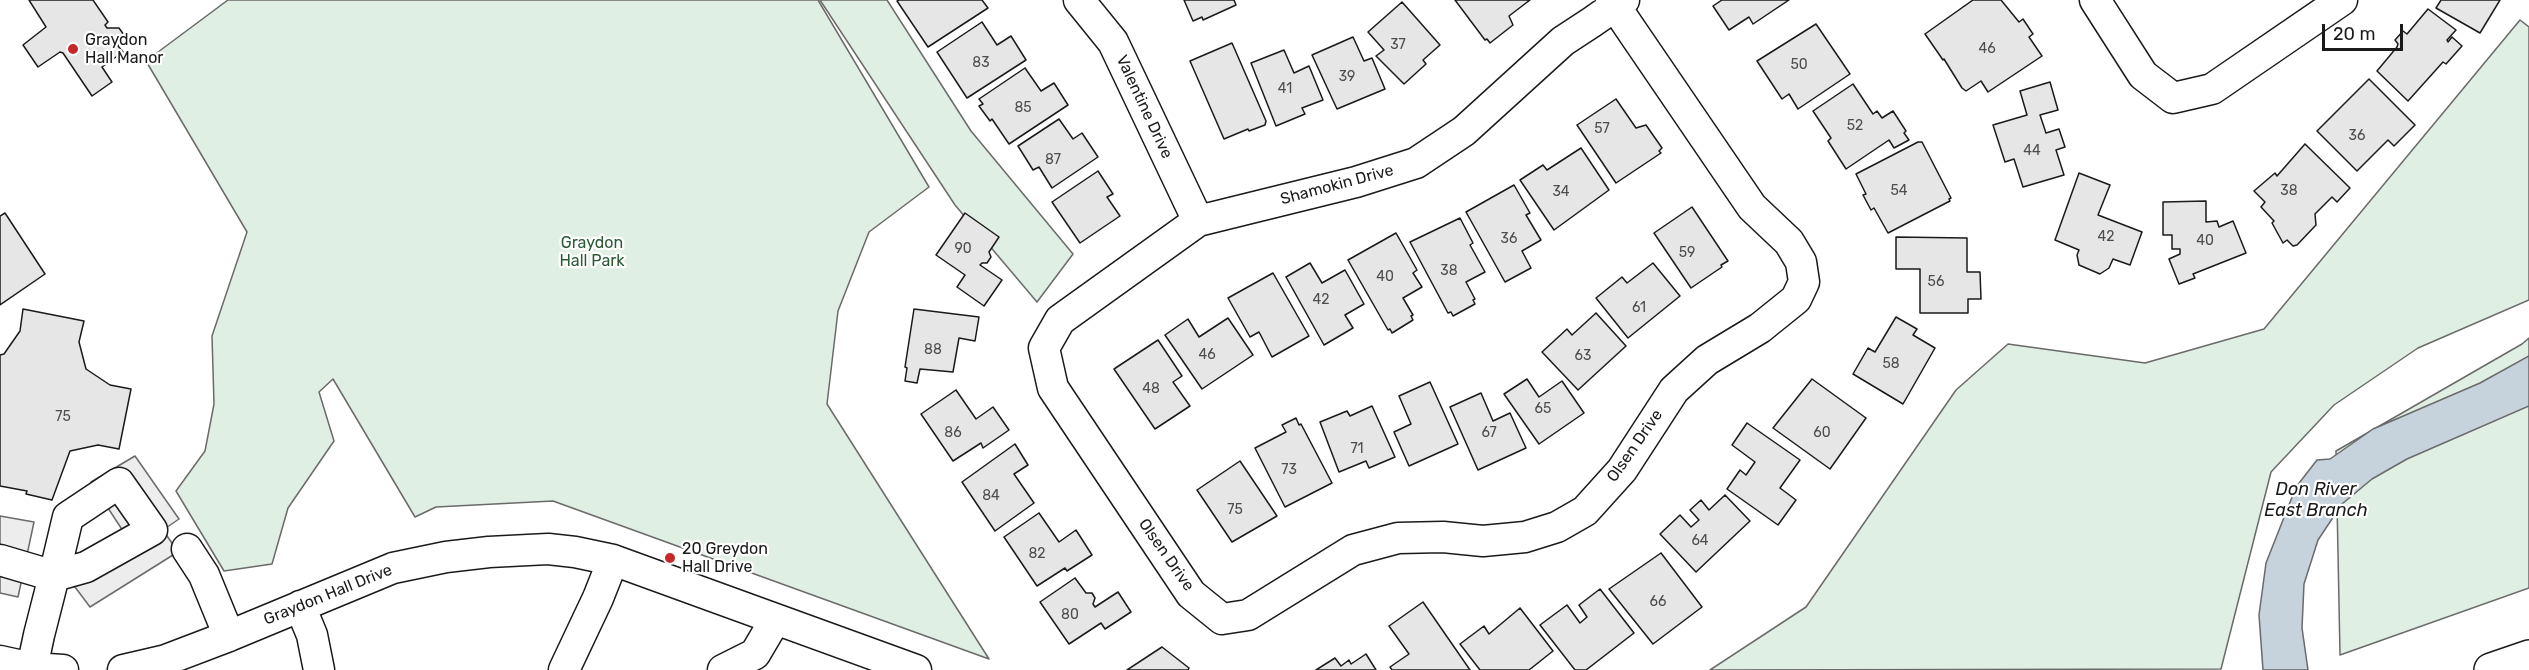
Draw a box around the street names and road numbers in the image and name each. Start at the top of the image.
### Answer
street label: Valentine Drive [1112,52,1176,162]
street label: Shamokin Drive [1278,161,1396,209]
street label: Olsen Drive [1603,406,1667,486]
street label: Olsen Drive [1134,515,1198,595]
street label: Graydon Hall Drive [261,560,395,630]

